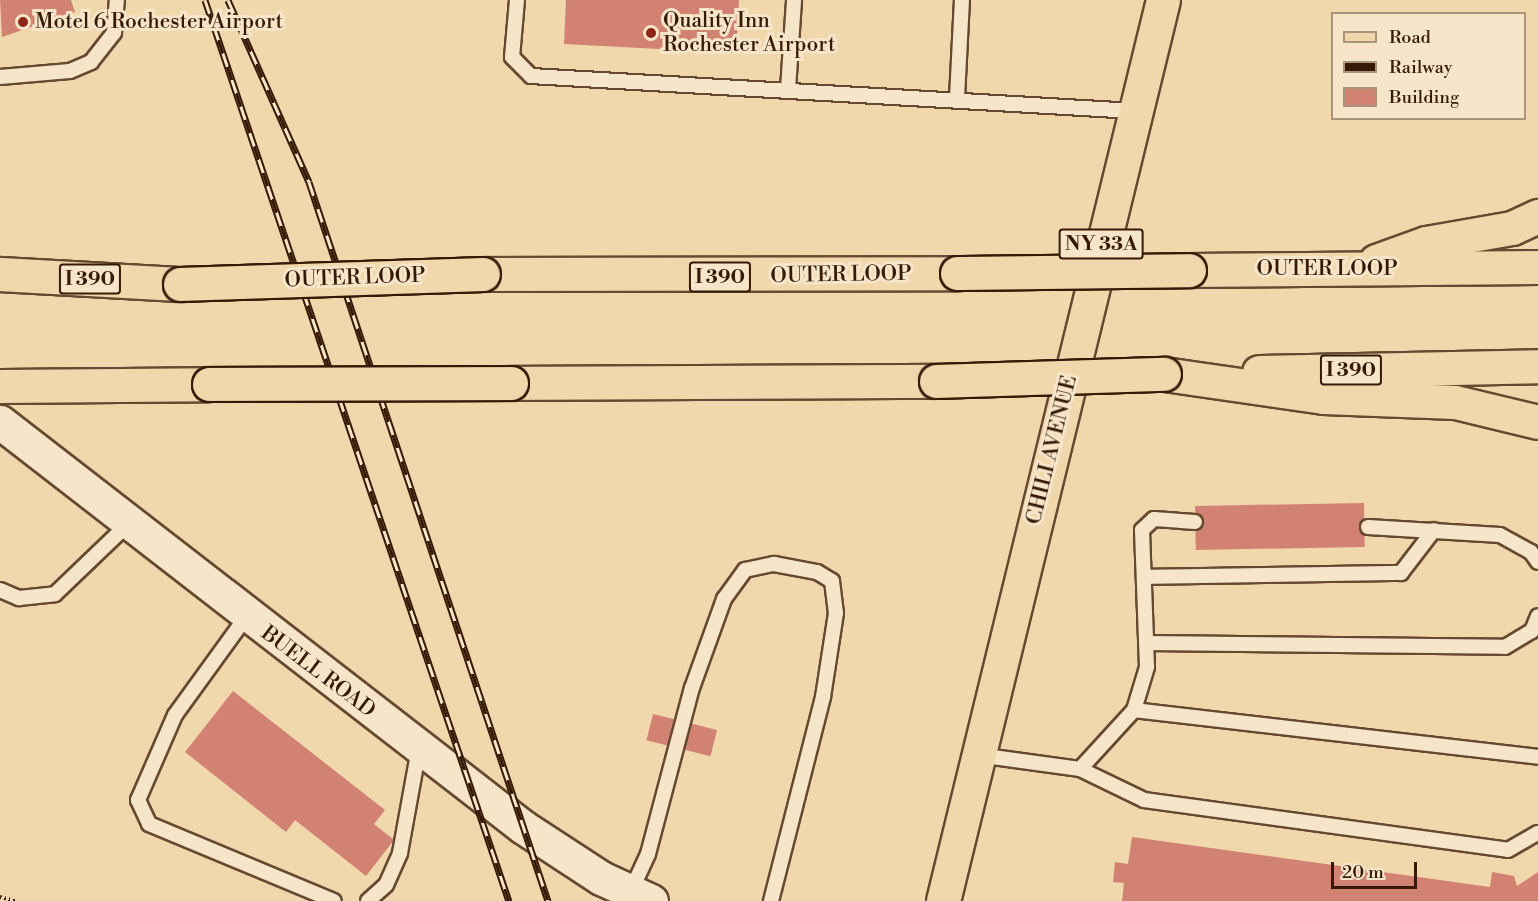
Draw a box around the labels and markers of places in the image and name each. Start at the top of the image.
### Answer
place label: Quality Inn Rochester Airport [663,8,835,58]
place label: Motel 6 Rochester Airport [35,9,283,35]
marker: Motel 6 Rochester Airport [16,15,30,29]
marker: Quality Inn Rochester Airport [644,26,658,40]

